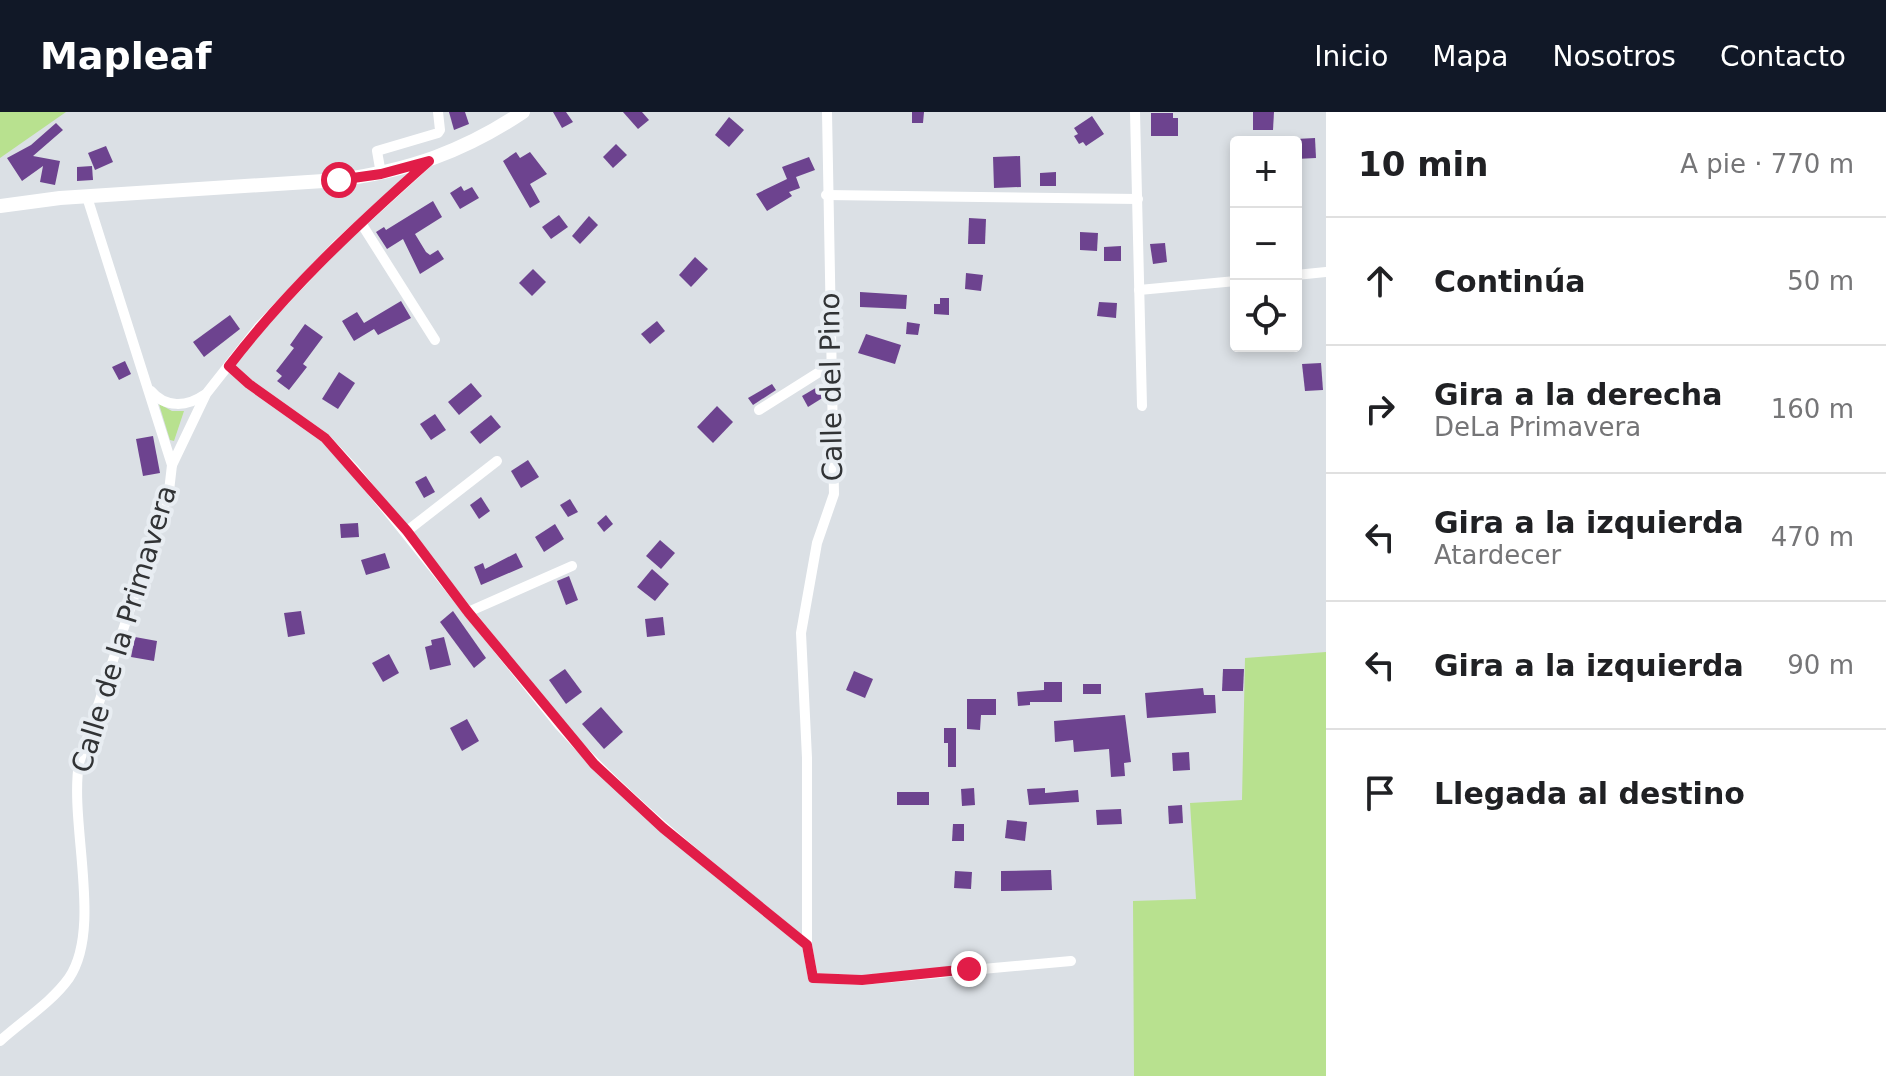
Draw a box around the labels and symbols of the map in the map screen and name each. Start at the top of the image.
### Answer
route start [321,162,357,198]
street label: Calle del Pino [813,292,849,482]
street label: Calle de la Primavera [65,481,183,777]
route end [951,951,987,987]

